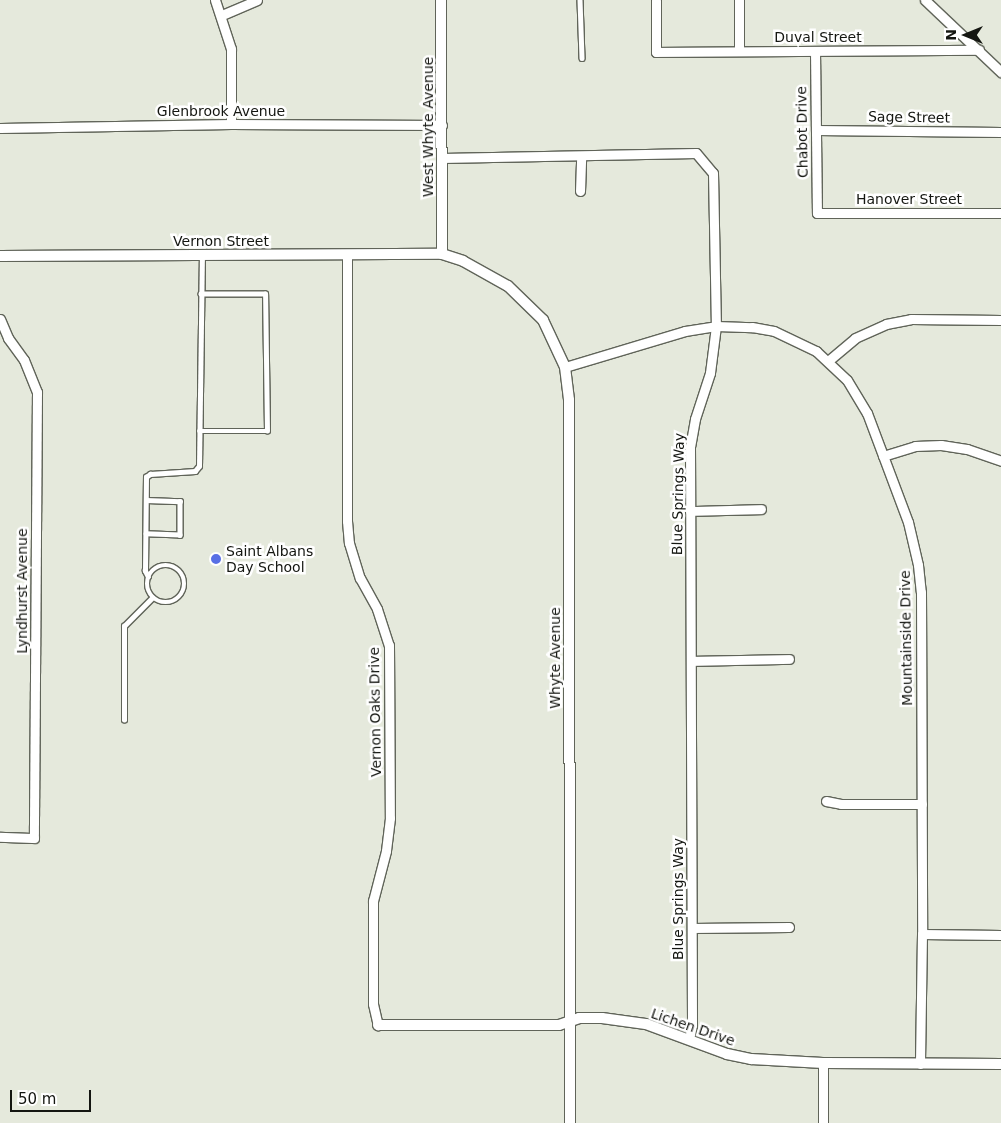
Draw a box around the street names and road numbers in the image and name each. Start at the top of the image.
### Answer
street label: Duval Street [774,29,862,45]
street label: West Whyte Avenue [420,57,436,197]
street label: Chabot Drive [793,86,811,178]
street label: Glenbrook Avenue [157,103,285,119]
street label: Sage Street [868,108,950,126]
street label: Hanover Street [856,191,962,207]
street label: Vernon Street [173,233,269,249]
street label: Blue Springs Way [669,433,687,555]
street label: Lyndhurst Avenue [14,528,30,654]
street label: Mountainside Drive [896,570,916,706]
street label: Whyte Avenue [547,607,563,709]
street label: Vernon Oaks Drive [365,647,385,777]
street label: Blue Springs Way [670,838,686,960]
street label: Lichen Drive [649,1005,737,1049]

